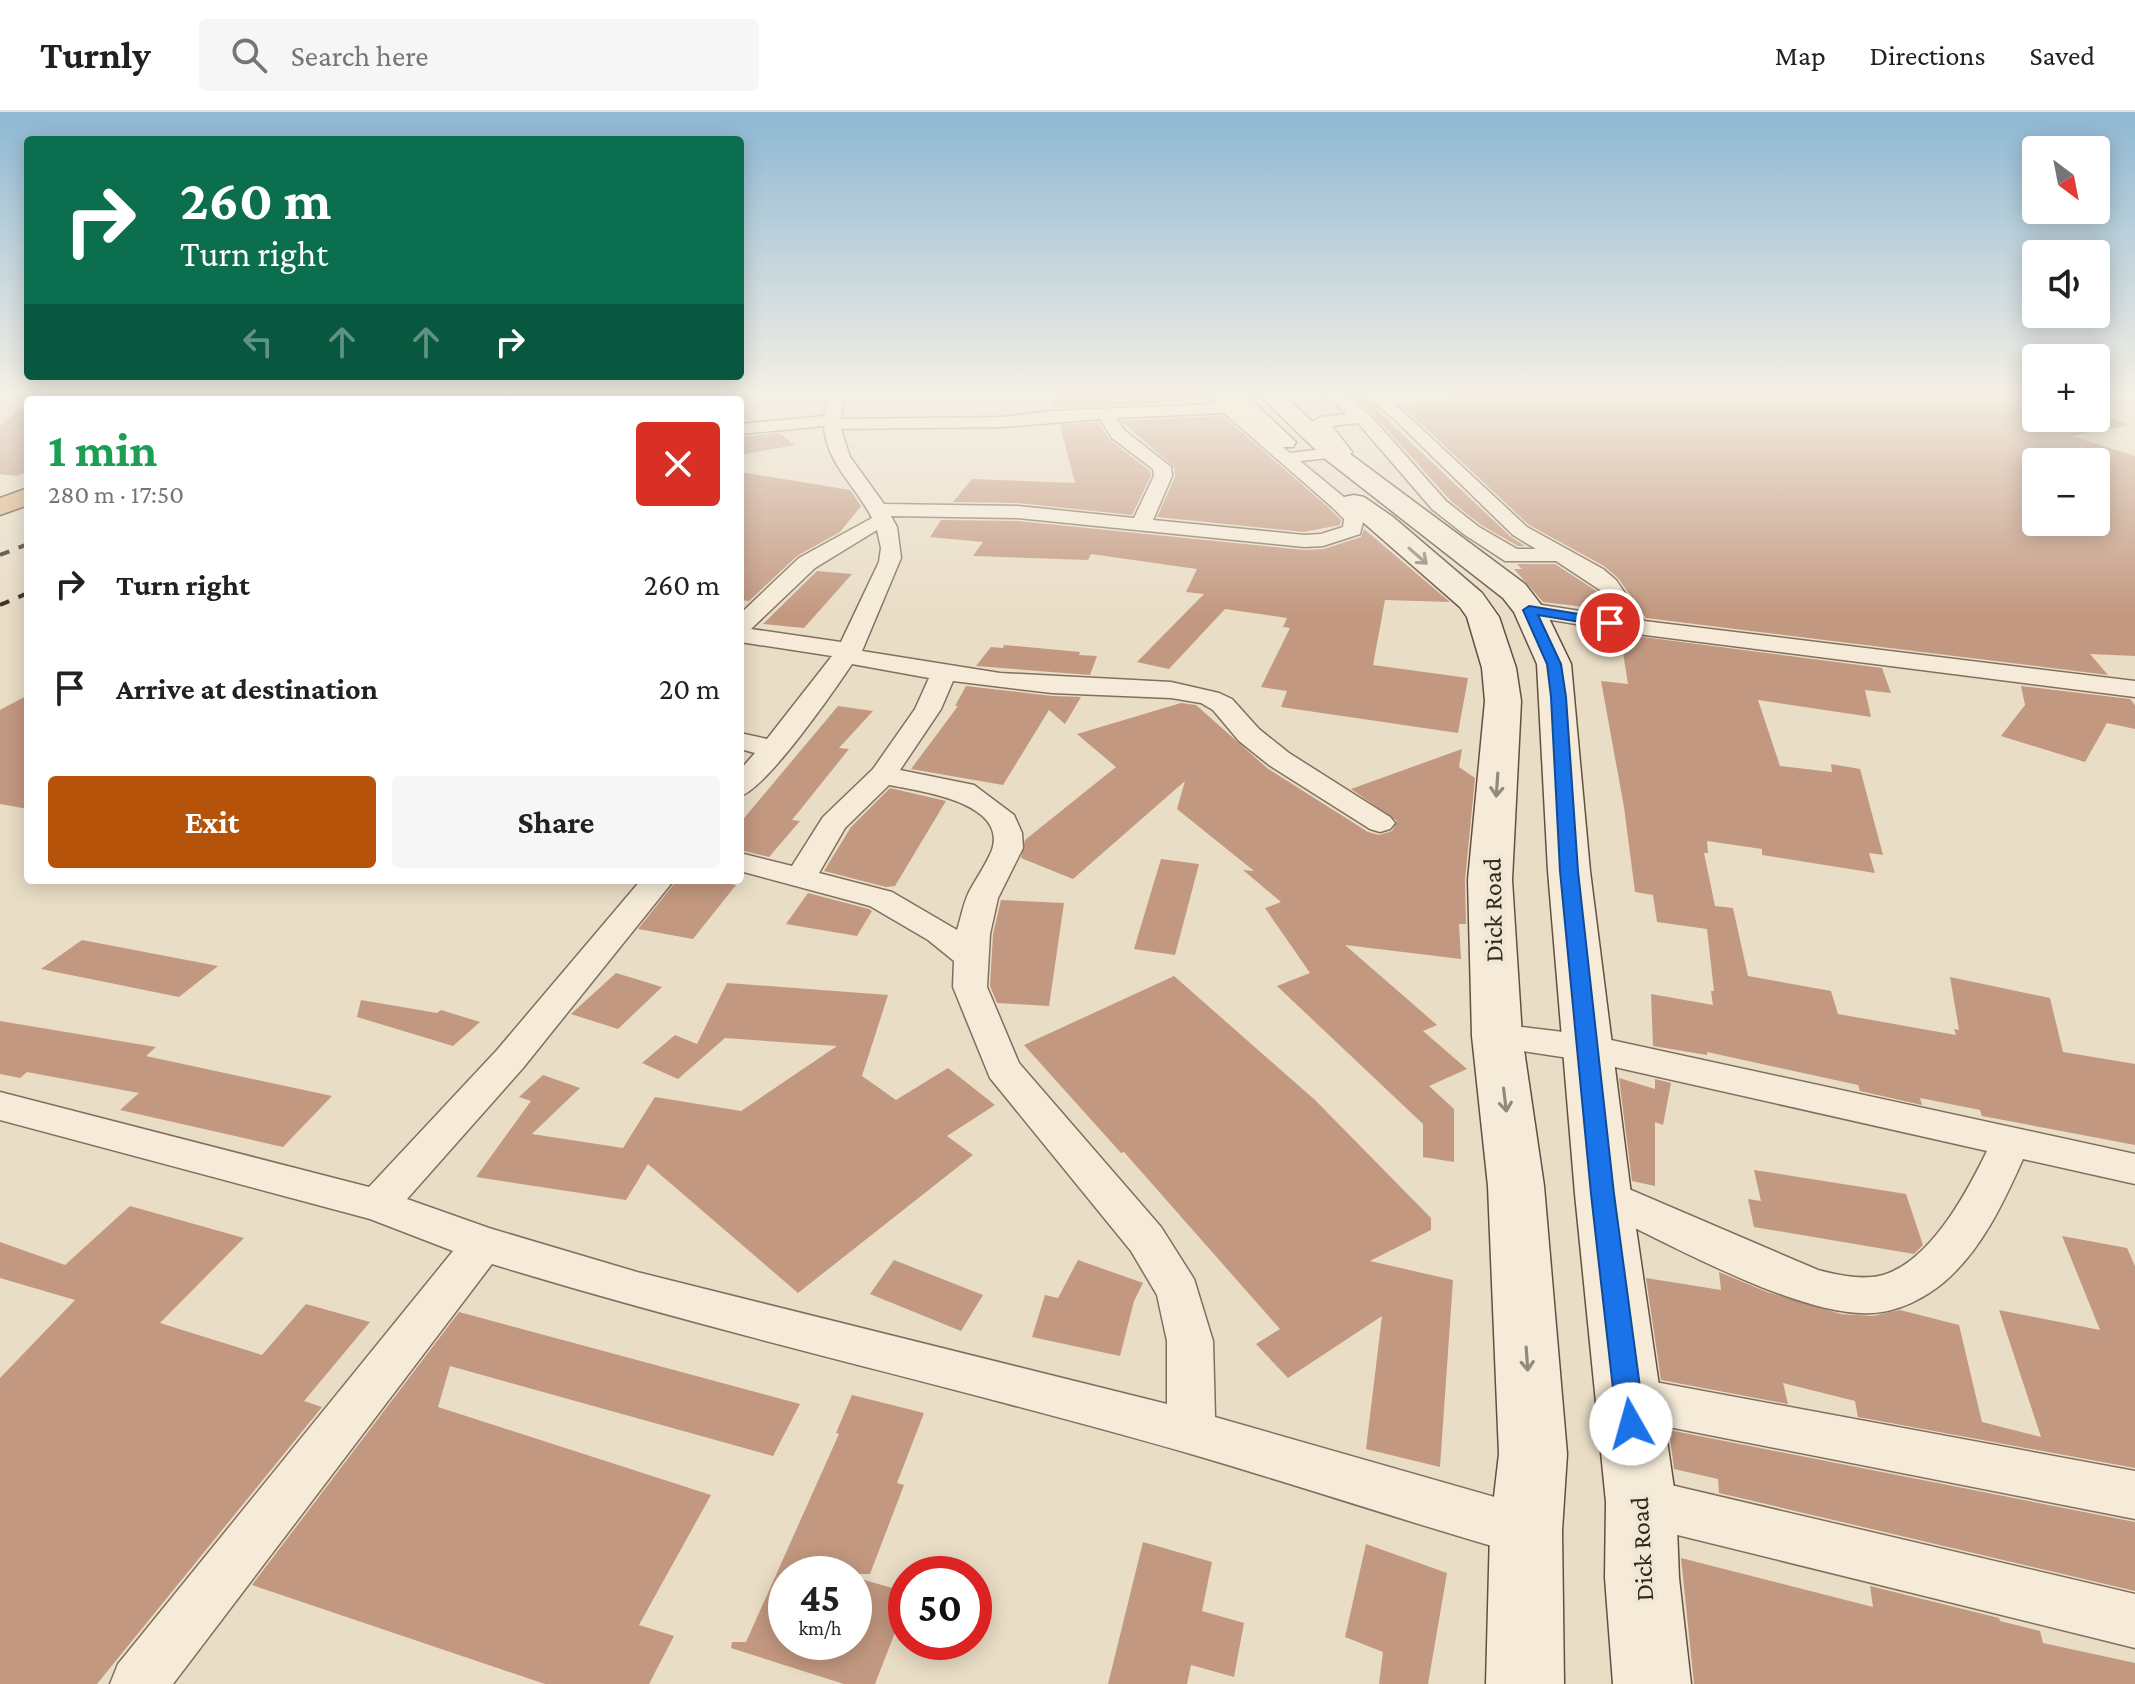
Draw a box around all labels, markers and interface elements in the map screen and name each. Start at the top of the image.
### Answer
search box [199,19,759,91]
icon: search [227,33,271,77]
text: Turnly [40,34,151,76]
text: Search here [291,39,428,72]
text: Map [1775,40,1826,71]
text: Directions [1870,40,1985,71]
text: Saved [2029,40,2095,71]
north arrow [2022,136,2110,224]
map controls [2022,136,2110,536]
icon: right [48,168,152,272]
text: 260 m [180,169,331,231]
text: Turn right [180,234,328,274]
button: sound [2022,240,2110,328]
icon: left [236,320,280,364]
icon: ahead [320,320,364,364]
icon: ahead [404,320,448,364]
icon: right [488,320,532,364]
button: + [2022,344,2110,432]
button: close [636,422,720,506]
text: 1 min [48,423,157,476]
button: − [2022,448,2110,536]
text: 280 m · 17:50 [48,480,184,509]
one-way arrow [1407,547,1427,565]
icon: right [48,562,92,606]
text: Turn right [116,568,250,601]
text: 260 m [644,568,720,601]
pin [1576,589,1644,657]
icon: arrive [1588,601,1632,645]
icon: arrive [48,666,92,710]
text: Arrive at destination [116,672,378,705]
text: 20 m [659,672,720,705]
one-way arrow [1489,771,1504,798]
button: Exit [48,776,376,868]
button: Share [392,776,720,868]
street label: Dick Road [1478,857,1508,963]
one-way arrow [1498,1087,1513,1112]
one-way arrow [1520,1345,1535,1372]
position arrow [1589,1382,1673,1466]
street label: Dick Road [1625,1496,1659,1602]
speed limit sign: 50 [888,1556,992,1660]
text: 45 [800,1575,840,1620]
text: km/h [798,1617,842,1639]

